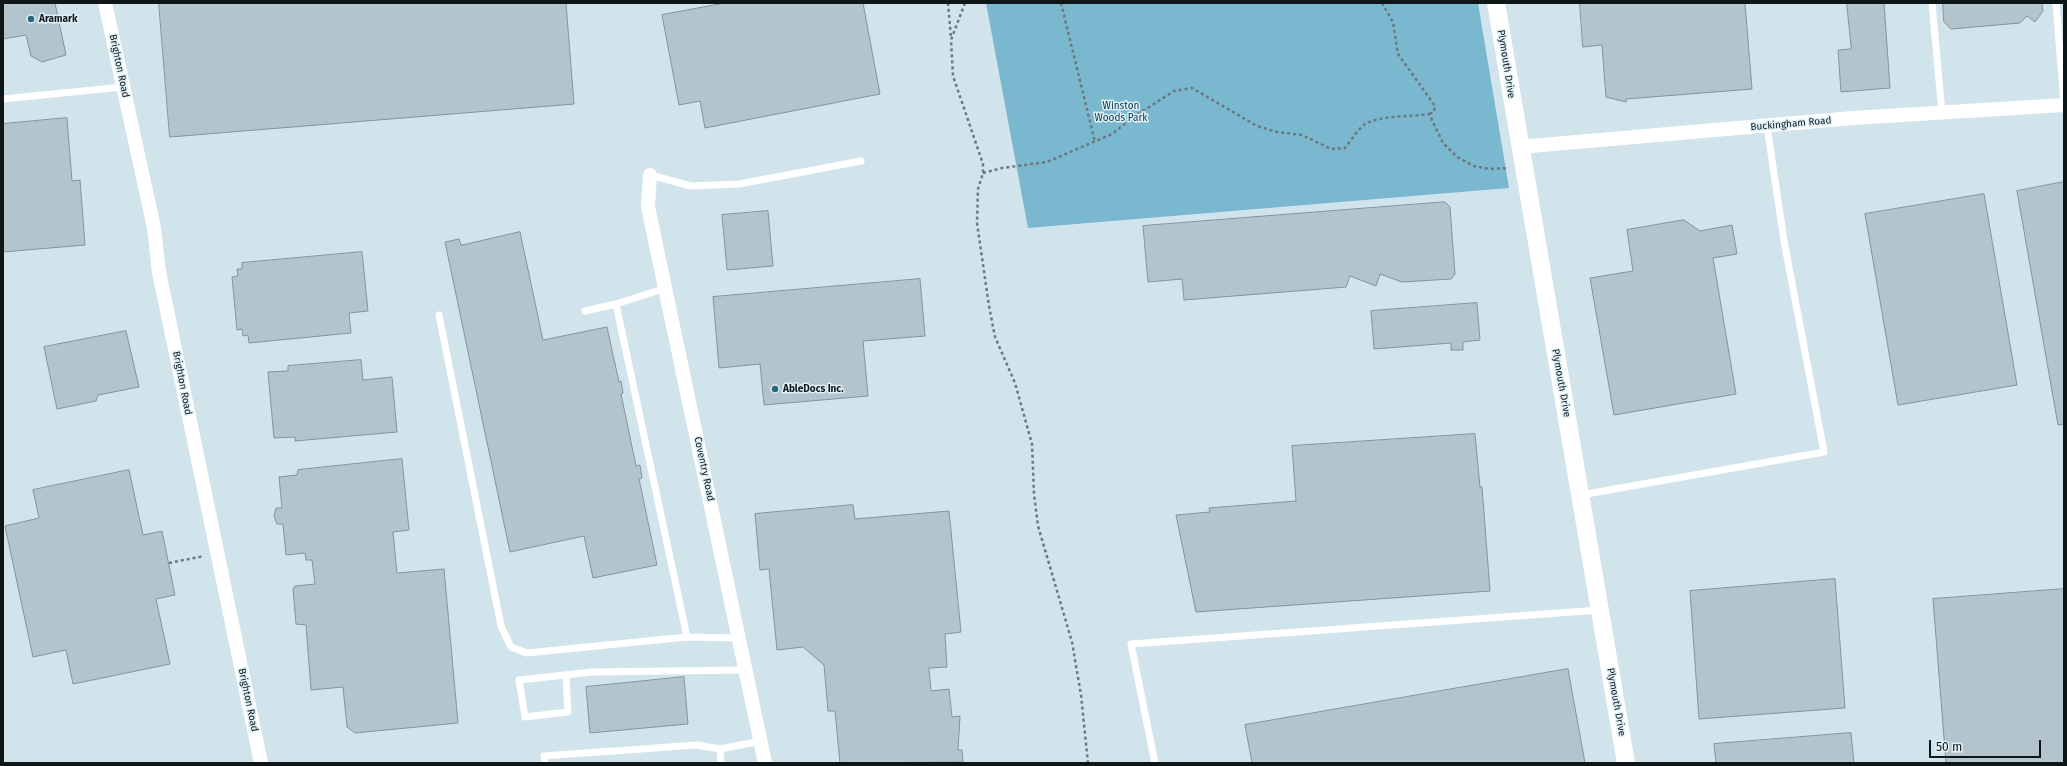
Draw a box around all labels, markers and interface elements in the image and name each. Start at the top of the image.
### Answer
place label: Aramark [39,13,77,25]
marker: Aramark [26,14,36,24]
street label: Plymouth Drive [1495,29,1517,99]
street label: Brighton Road [106,33,132,99]
park label: Winston Woods Park [1095,100,1147,124]
street label: Buckingham Road [1750,114,1832,134]
street label: Plymouth Drive [1549,348,1573,418]
street label: Brighton Road [170,350,194,416]
place label: AbleDocs Inc. [783,383,844,395]
marker: AbleDocs Inc. [770,384,780,394]
street label: Coventry Road [691,436,717,502]
street label: Brighton Road [235,667,261,733]
street label: Plymouth Drive [1604,667,1628,737]
scale bar [1931,732,2043,758]
text: 50 m [1936,740,1962,754]

